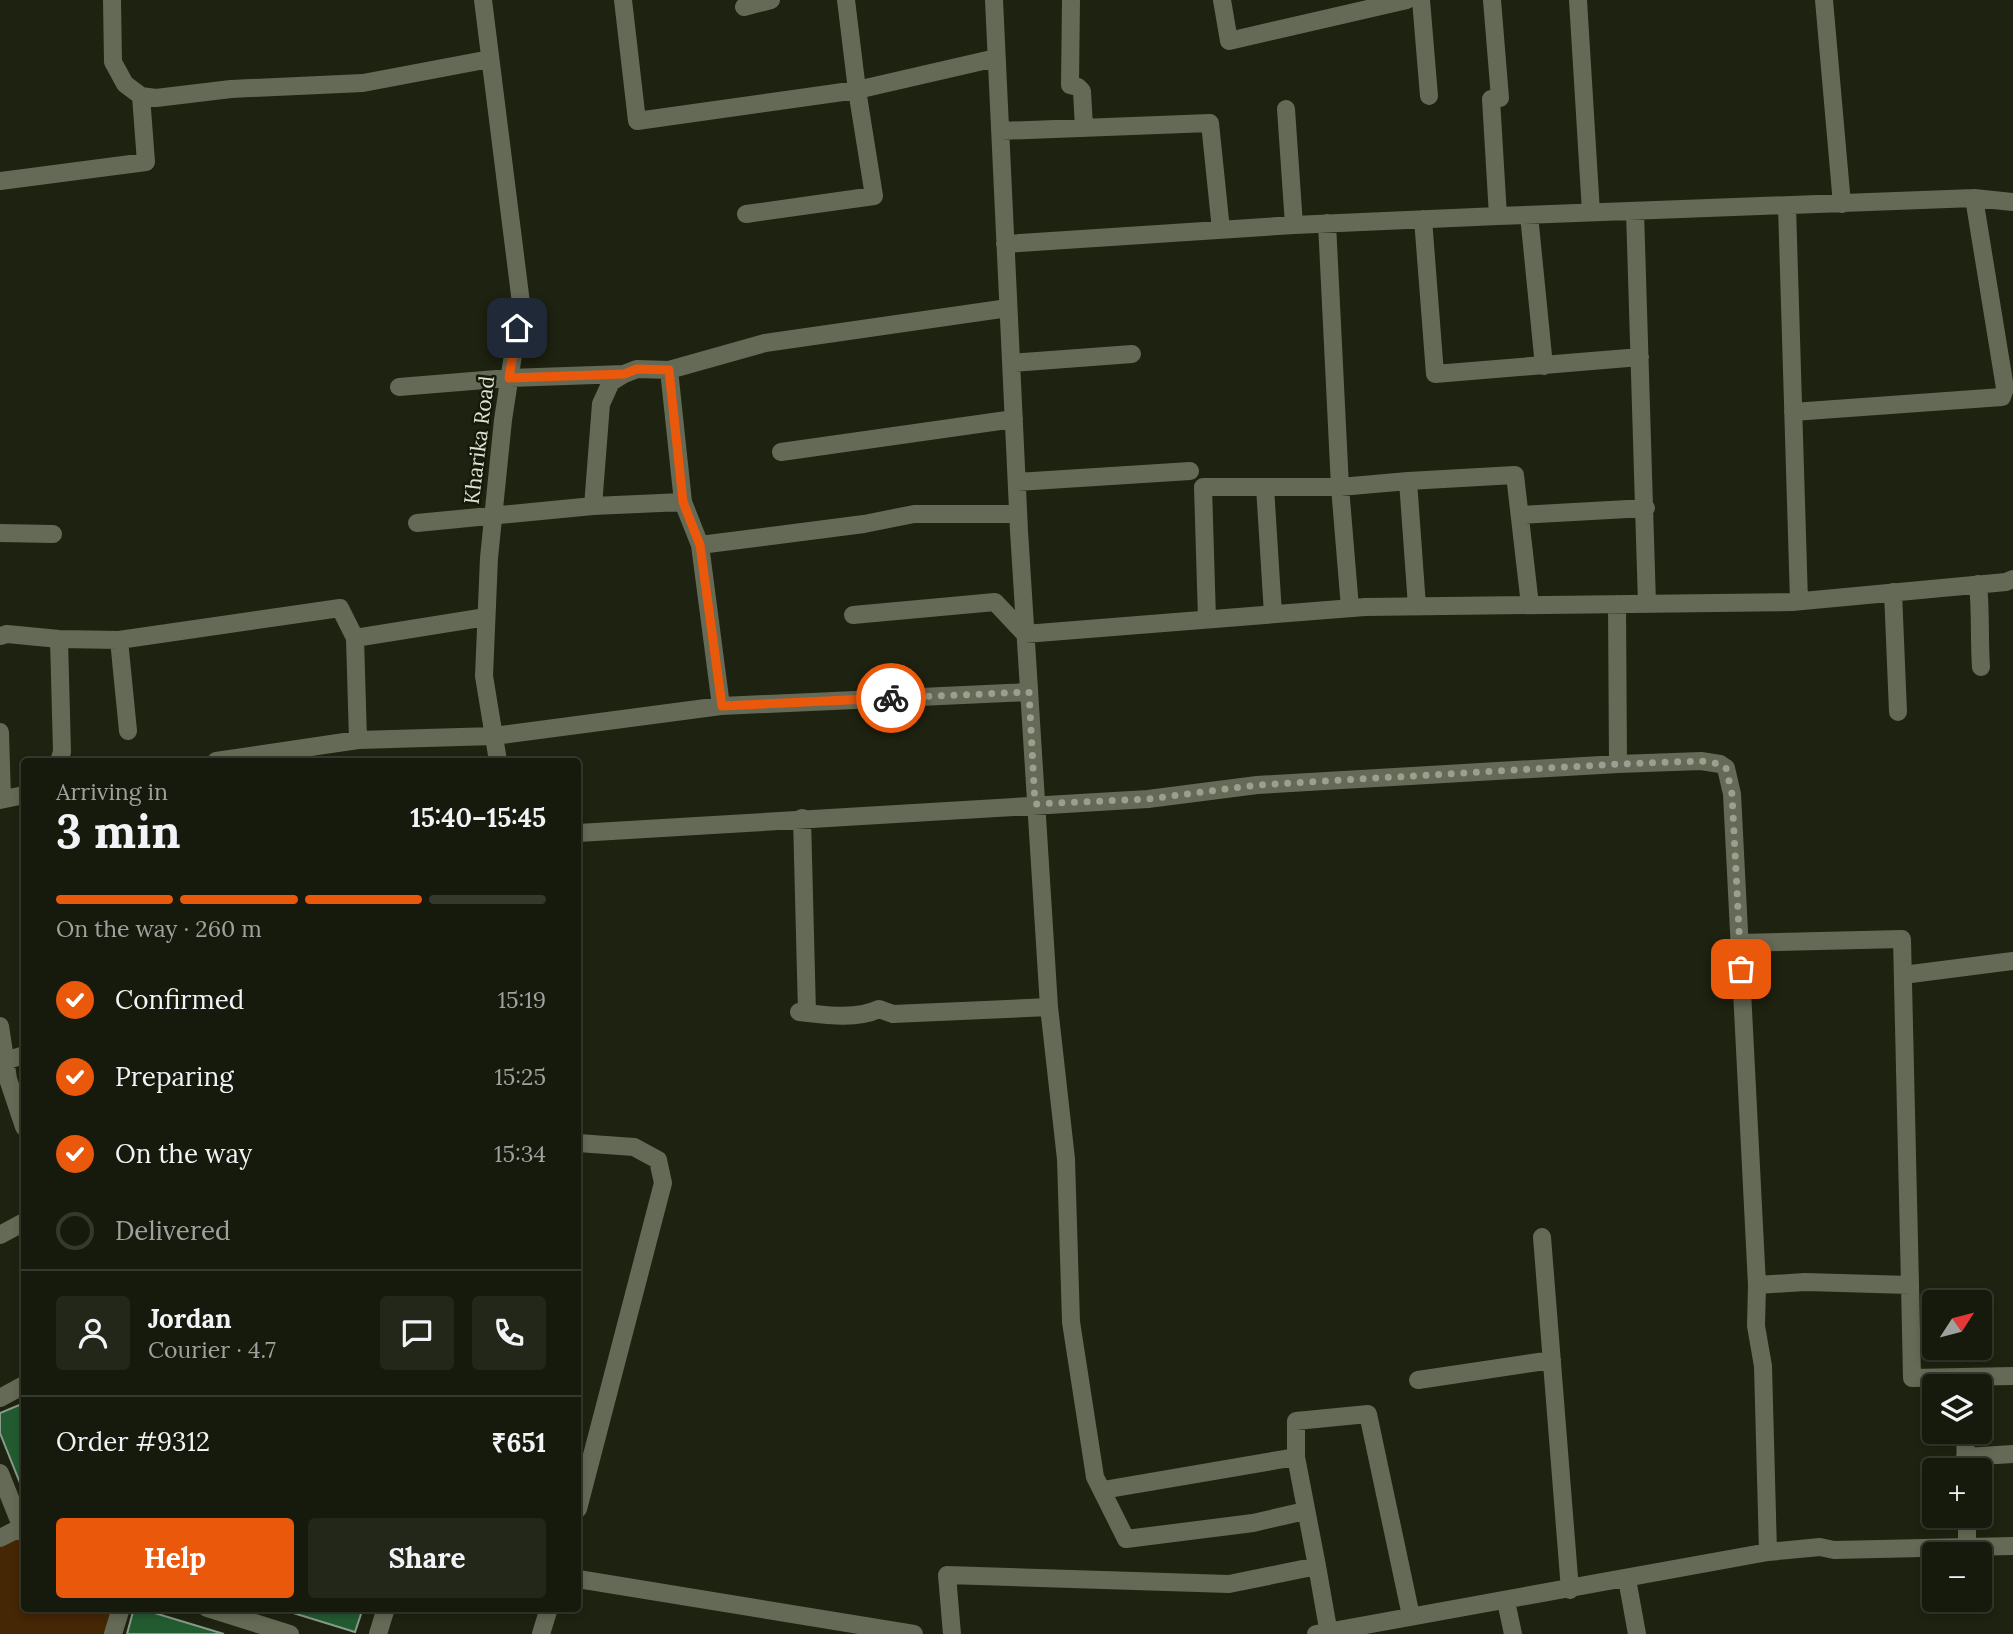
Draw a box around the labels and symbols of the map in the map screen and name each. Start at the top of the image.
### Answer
pin [487,298,547,358]
street label: Kharika Road [458,374,500,506]
courier [856,663,926,733]
pin [1711,939,1771,999]
north arrow [1922,1290,1992,1360]

